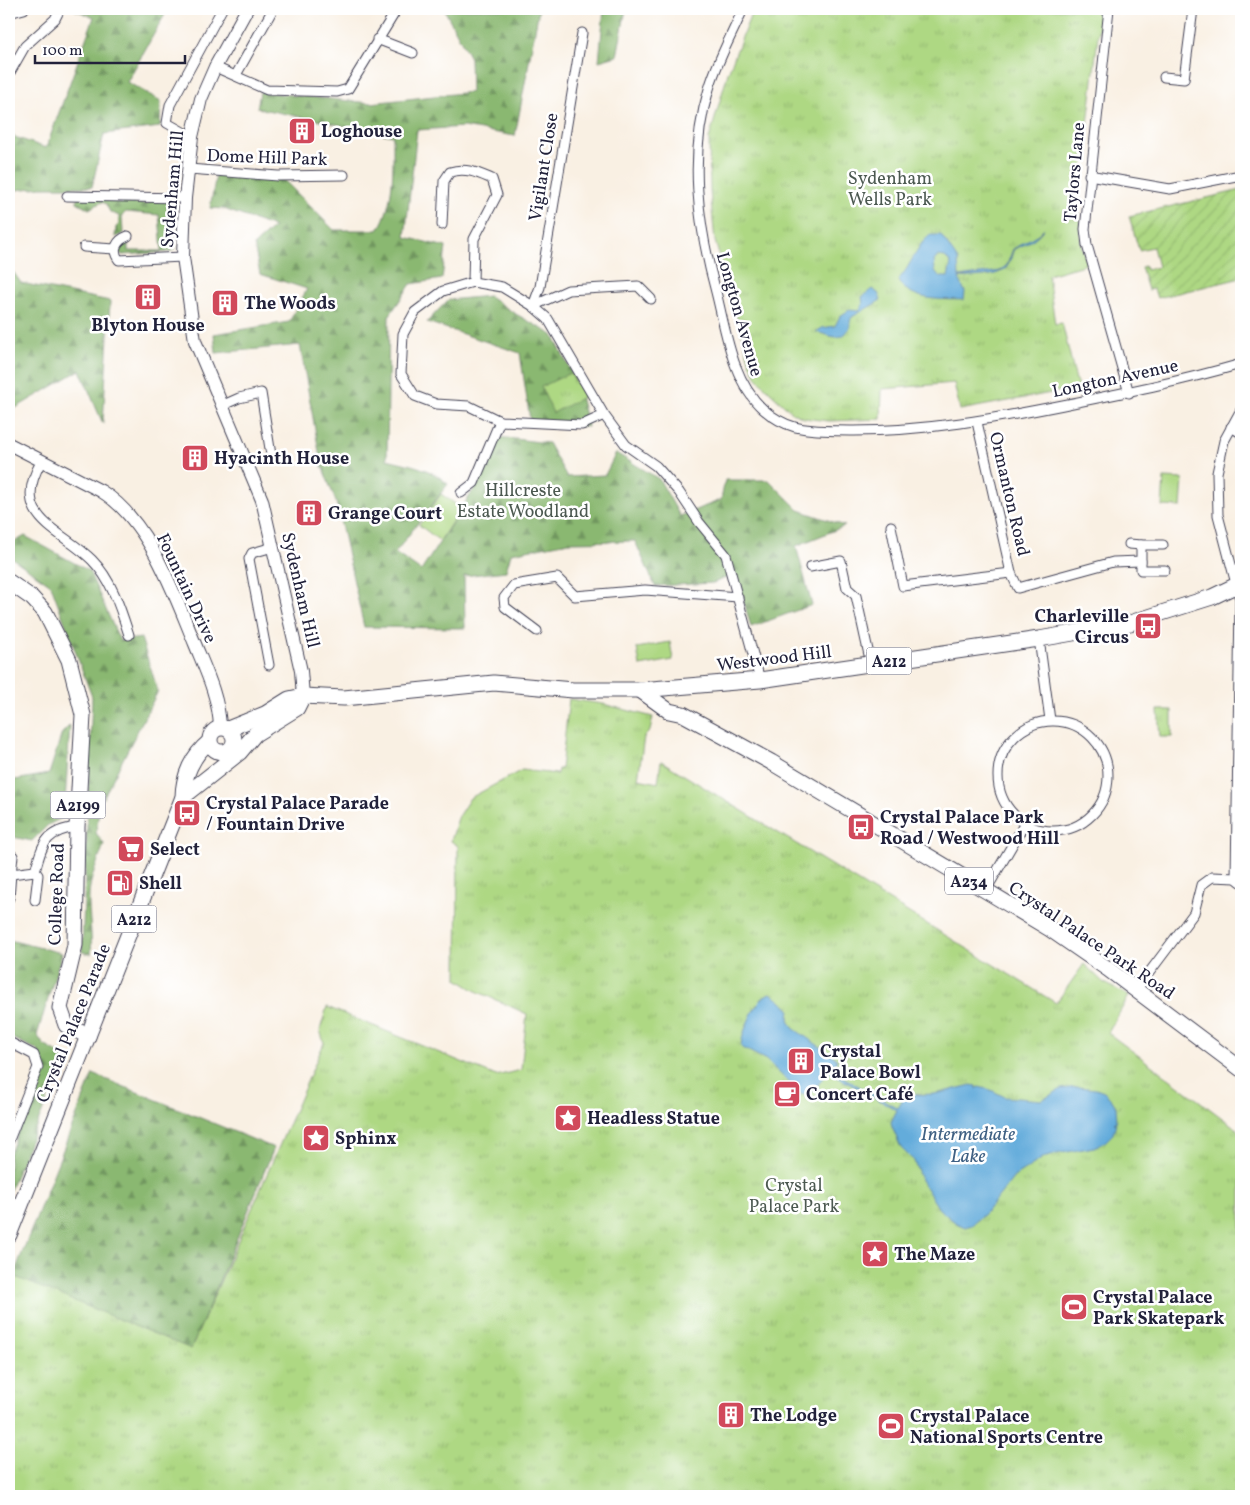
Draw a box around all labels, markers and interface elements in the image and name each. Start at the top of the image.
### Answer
scale bar [35,32,185,64]
text: 100 m [42,41,82,62]
street label: Vigilant Close [524,111,565,223]
building icon: Loghouse [287,116,317,146]
place label: Loghouse [321,120,402,145]
street label: Taylors Lane [1059,121,1092,223]
street label: Sydenham Hill [156,129,191,249]
street label: Dome Hill Park [206,144,328,173]
park label: Sydenham Wells Park [848,167,932,213]
street label: Longton Avenue [709,249,768,380]
building icon: Blyton House [133,282,163,312]
building icon: The Woods [210,288,240,318]
place label: The Woods [244,292,336,317]
place label: Blyton House [91,314,205,339]
street label: Longton Avenue [1050,354,1181,405]
street label: Ormanton Road [982,430,1035,559]
building icon: Hyacinth House [180,443,210,473]
place label: Hyacinth House [214,447,349,472]
park label: Hillcreste Estate Woodland [457,479,589,525]
building icon: Grange Court [294,498,324,528]
place label: Grange Court [328,502,442,527]
street label: Fountain Drive [149,530,222,648]
street label: Sydenham Hill [274,530,325,651]
place label: Charleville Circus [1034,605,1129,651]
bus stop icon: Charleville Circus [1133,611,1163,641]
street label: Westwood Hill [715,640,833,679]
road number: A212 [866,648,912,674]
road number: A2199 [50,792,106,818]
place label: Crystal Palace Parade / Fountain Drive [206,792,389,838]
bus stop icon: Crystal Palace Parade / Fountain Drive [172,798,202,828]
place label: Crystal Palace Park Road / Westwood Hill [880,806,1059,852]
bus stop icon: Crystal Palace Park Road / Westwood Hill [846,812,876,842]
supermarket icon: Select [116,834,146,864]
place label: Select [150,838,200,863]
street label: College Road [43,842,72,946]
fuel station icon: Shell [105,868,135,898]
road number: A234 [945,868,993,894]
place label: Shell [139,872,182,897]
street label: Crystal Palace Park Road [1003,876,1179,1006]
road number: A212 [112,906,156,932]
street label: Crystal Palace Parade [31,940,118,1107]
place label: Crystal Palace Bowl [820,1040,921,1086]
building icon: Crystal Palace Bowl [786,1046,816,1076]
cafe icon: Concert Café [772,1079,802,1109]
place label: Concert Café [806,1083,914,1108]
place icon: Headless Statue [553,1103,583,1133]
place label: Headless Statue [587,1107,720,1132]
water label: Intermediate Lake [921,1122,1015,1170]
place icon: Sphinx [301,1123,331,1153]
place label: Sphinx [335,1127,396,1152]
park label: Crystal Palace Park [749,1174,840,1220]
place icon: The Maze [860,1239,890,1269]
place label: The Maze [894,1243,975,1268]
place label: Crystal Palace Park Skatepark [1093,1286,1225,1332]
sports icon: Crystal Palace Park Skatepark [1059,1292,1089,1322]
building icon: The Lodge [716,1400,746,1430]
place label: The Lodge [750,1404,837,1429]
place label: Crystal Palace National Sports Centre [910,1405,1103,1451]
sports icon: Crystal Palace National Sports Centre [876,1411,906,1441]

